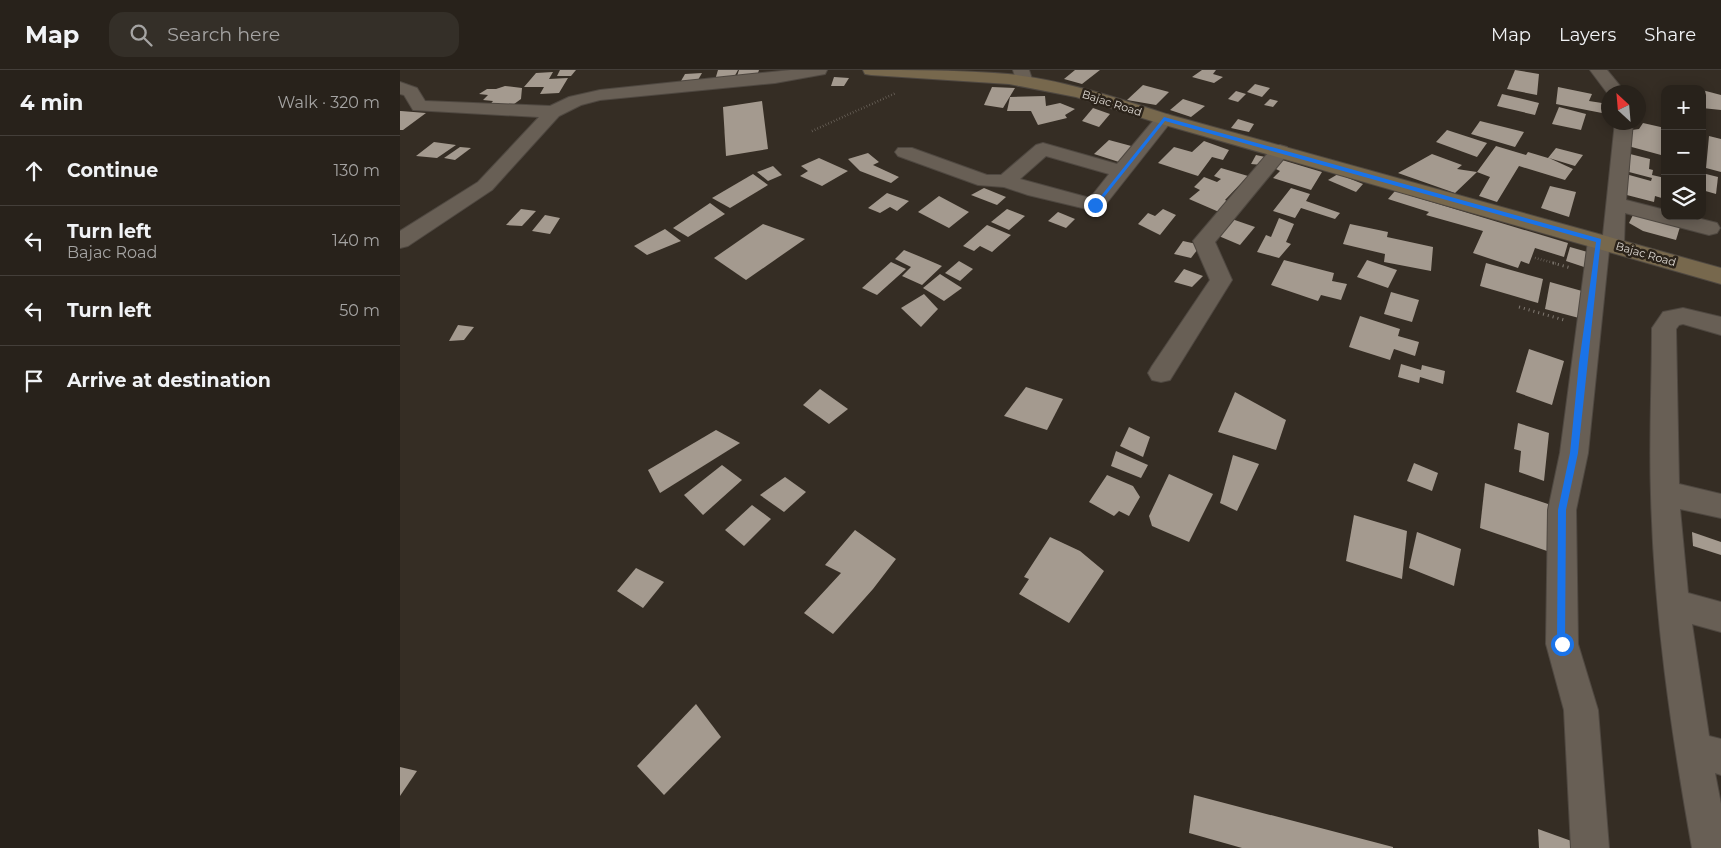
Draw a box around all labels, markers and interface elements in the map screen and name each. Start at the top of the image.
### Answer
search box [109,12,459,57]
text: Map [25,20,79,49]
icon: search [127,21,155,49]
text: Search here [167,23,280,46]
text: Map [1491,24,1531,46]
text: Layers [1559,24,1616,46]
text: Share [1644,24,1696,46]
north arrow [1601,85,1646,130]
map controls [1661,85,1706,220]
button: + [1661,85,1706,130]
street label: Bajac Road [1080,87,1144,119]
text: 4 min [20,90,83,115]
text: Walk · 320 m [278,93,380,112]
button: − [1661,130,1706,175]
icon: ahead [20,157,48,185]
text: Continue [67,159,158,182]
text: 130 m [333,161,380,180]
button: layers [1661,175,1706,220]
route end [1084,194,1107,217]
text: Turn left [67,220,152,243]
icon: left [20,227,48,255]
text: 140 m [332,231,380,250]
street label: Bajac Road [1614,239,1678,269]
text: Bajac Road [67,243,157,262]
icon: left [20,297,48,325]
text: Turn left [67,299,152,322]
text: 50 m [339,301,380,320]
icon: arrive [20,367,48,395]
text: Arrive at destination [67,369,271,392]
route start [1551,633,1574,656]

